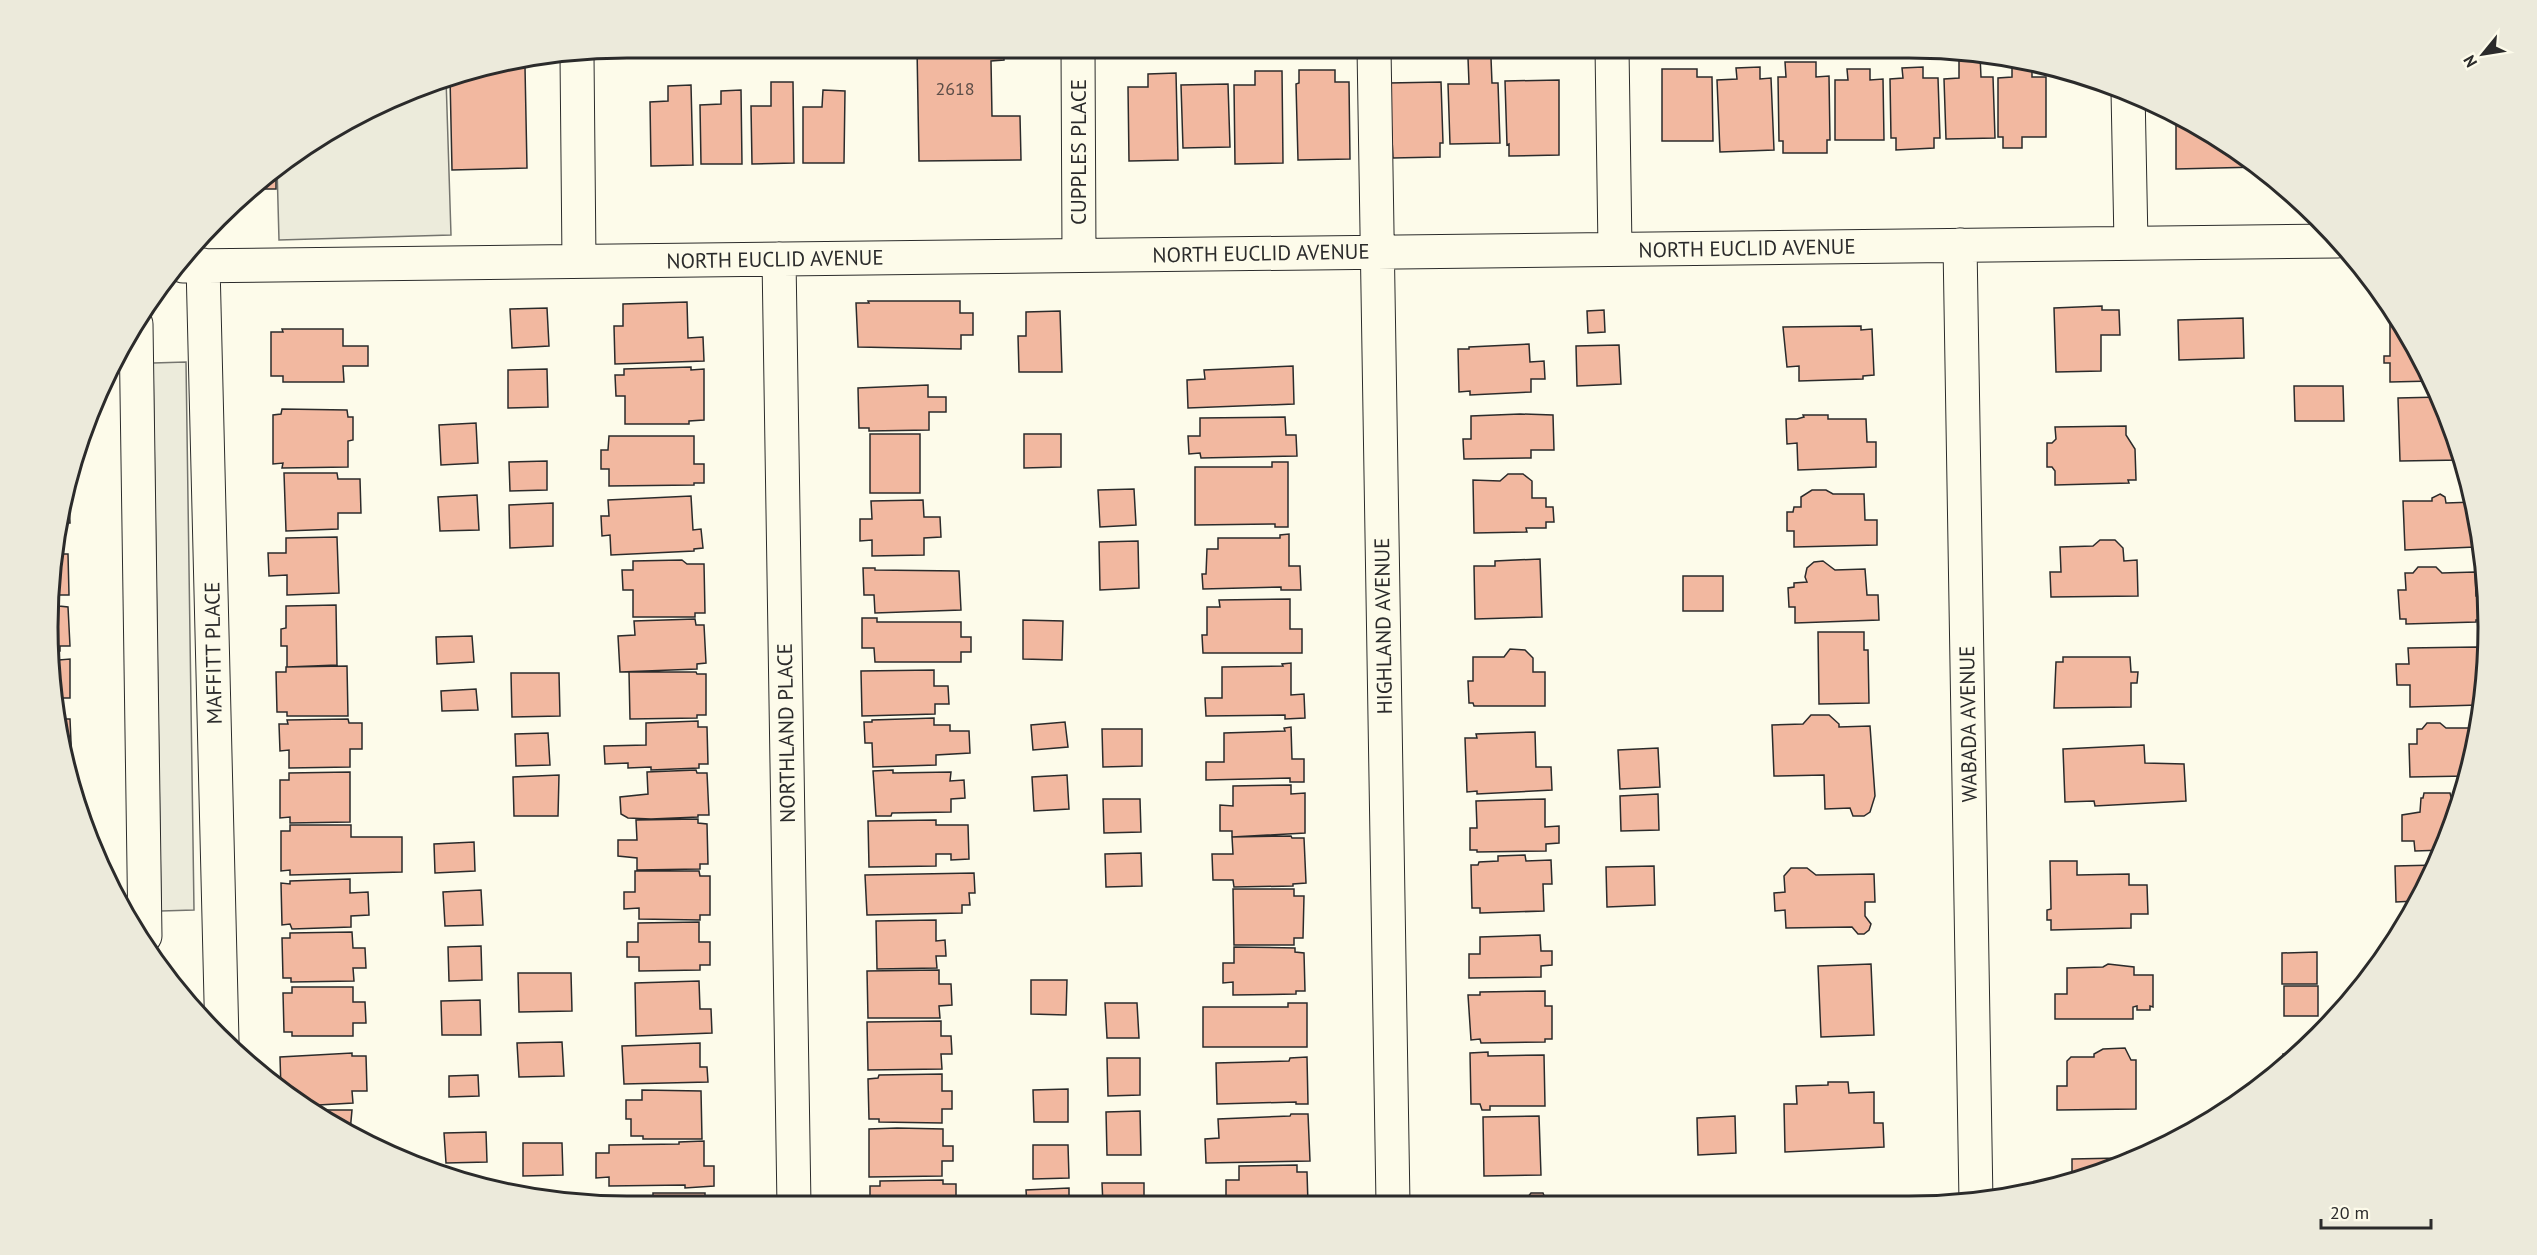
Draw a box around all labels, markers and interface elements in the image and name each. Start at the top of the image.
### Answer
north arrow [2453,24,2513,84]
text: N [2459,52,2481,71]
house number: 2618 [935,77,975,100]
street label: CUPPLES PLACE [1065,79,1092,225]
street label: NORTH EUCLID AVENUE [1638,233,1856,263]
street label: NORTH EUCLID AVENUE [1152,238,1370,268]
street label: NORTH EUCLID AVENUE [666,244,884,274]
street label: HIGHLAND AVENUE [1368,537,1398,715]
street label: MAFFITT PLACE [198,581,228,725]
street label: NORTHLAND PLACE [771,643,801,823]
street label: WABADA AVENUE [1953,645,1983,803]
scale bar [2321,1192,2430,1230]
text: 20 m [2330,1201,2369,1224]

